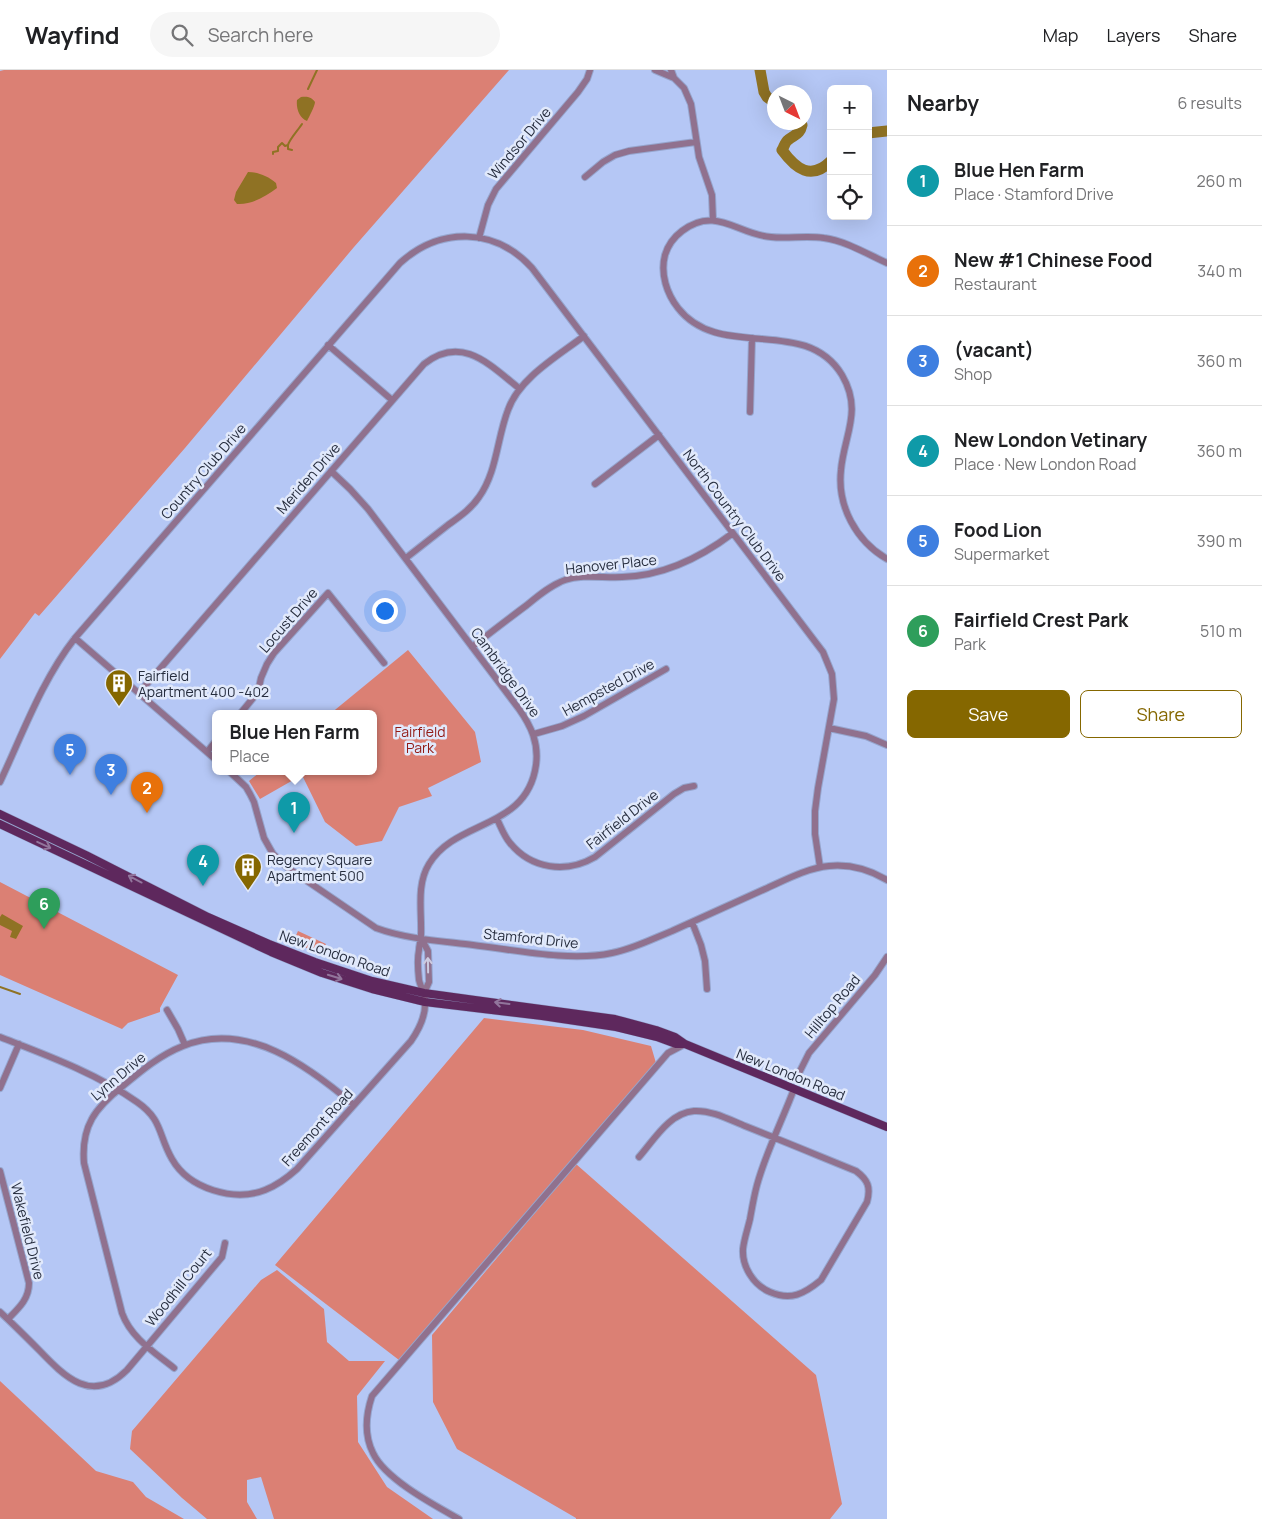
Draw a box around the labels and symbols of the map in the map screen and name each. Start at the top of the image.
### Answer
north arrow [767,85,812,130]
street label: Windsor Drive [483,103,555,183]
street label: Country Club Drive [156,419,250,523]
street label: Meriden Drive [272,438,344,518]
street label: North Country Club Drive [679,445,791,585]
street label: Hanover Place [564,550,658,578]
street label: Locust Drive [255,584,321,656]
your location [372,598,398,624]
street label: Cambridge Drive [467,623,545,721]
street label: Hempsted Drive [559,654,657,720]
place label: Fairfield Apartment 400 -402 [138,666,269,701]
building icon: Fairfield Apartment 400 -402 [104,668,134,707]
park label: Fairfield Park [394,722,446,757]
pin: 5 [54,734,86,775]
pin: 3 [95,754,127,795]
pin: 2 [131,772,163,813]
street label: Fairfield Drive [582,785,662,853]
pin: 1 [278,792,310,833]
one-way arrow [36,841,51,850]
pin: 4 [187,845,219,886]
place label: Regency Square Apartment 500 [267,850,372,885]
building icon: Regency Square Apartment 500 [233,852,263,891]
one-way arrow [129,874,143,884]
pin: 6 [28,888,60,929]
street label: Stamford Drive [482,924,580,952]
street label: New London Road [277,925,393,981]
one-way arrow [424,958,433,974]
street label: Hilltop Road [800,970,864,1042]
one-way arrow [327,973,343,983]
one-way arrow [495,998,511,1008]
street label: New London Road [734,1044,848,1104]
street label: Lynn Drive [87,1048,149,1104]
street label: Freemont Road [277,1084,357,1170]
street label: Wakefield Drive [7,1181,49,1281]
street label: Woodhill Court [141,1244,216,1330]

